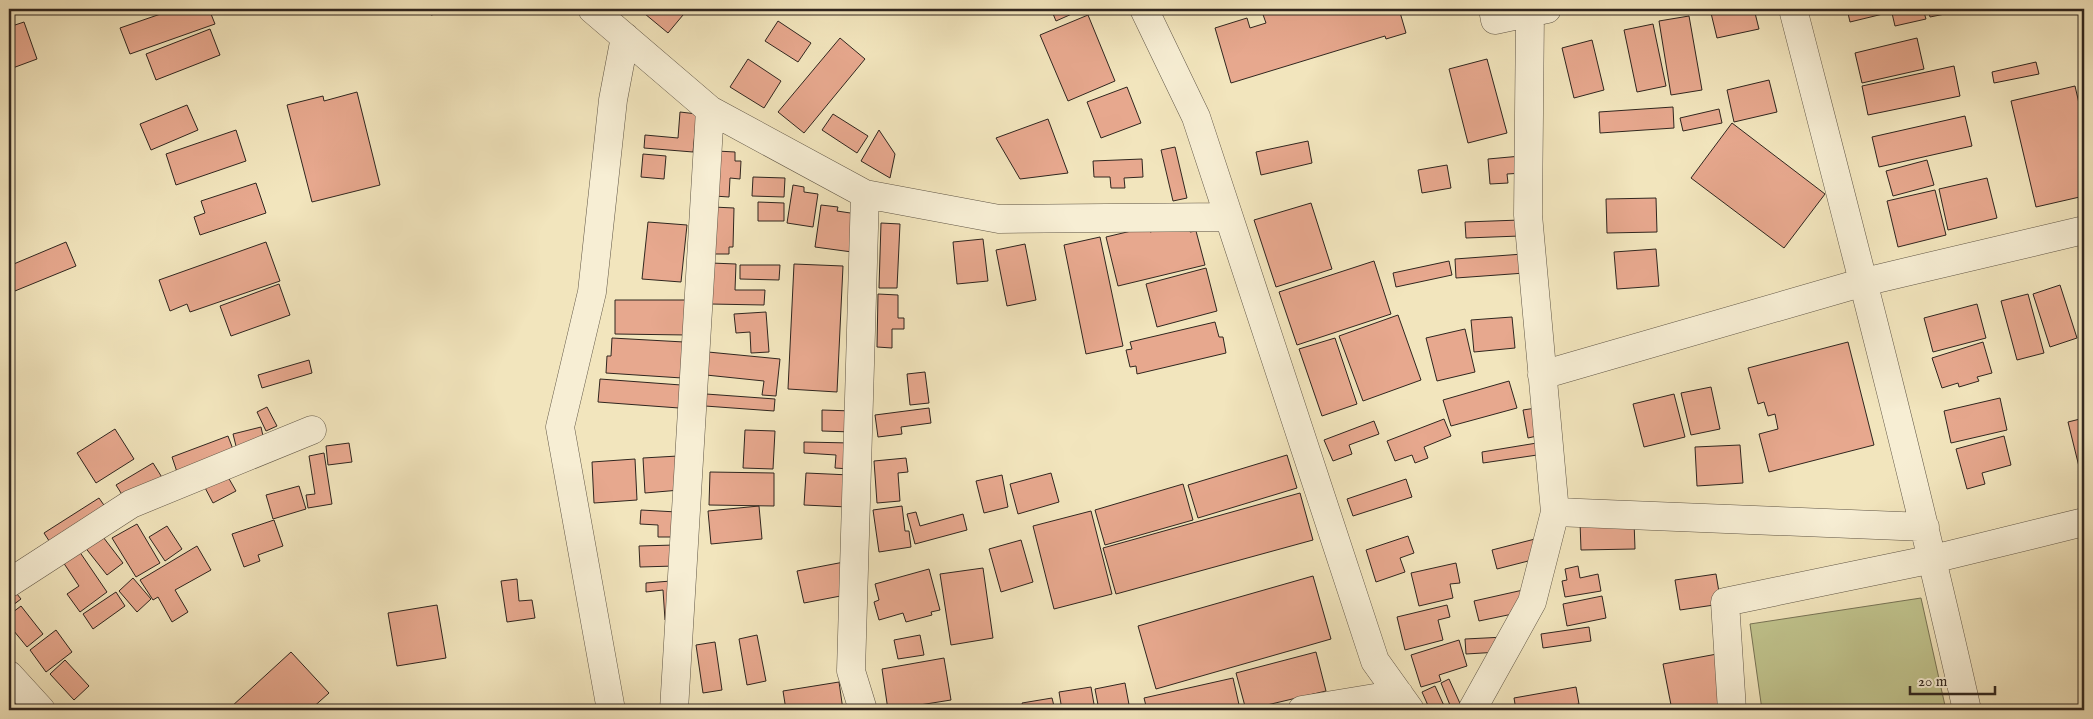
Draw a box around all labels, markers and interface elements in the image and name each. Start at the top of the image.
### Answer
scale bar [1910,664,1996,696]
text: 20 m [1918,672,1948,691]

